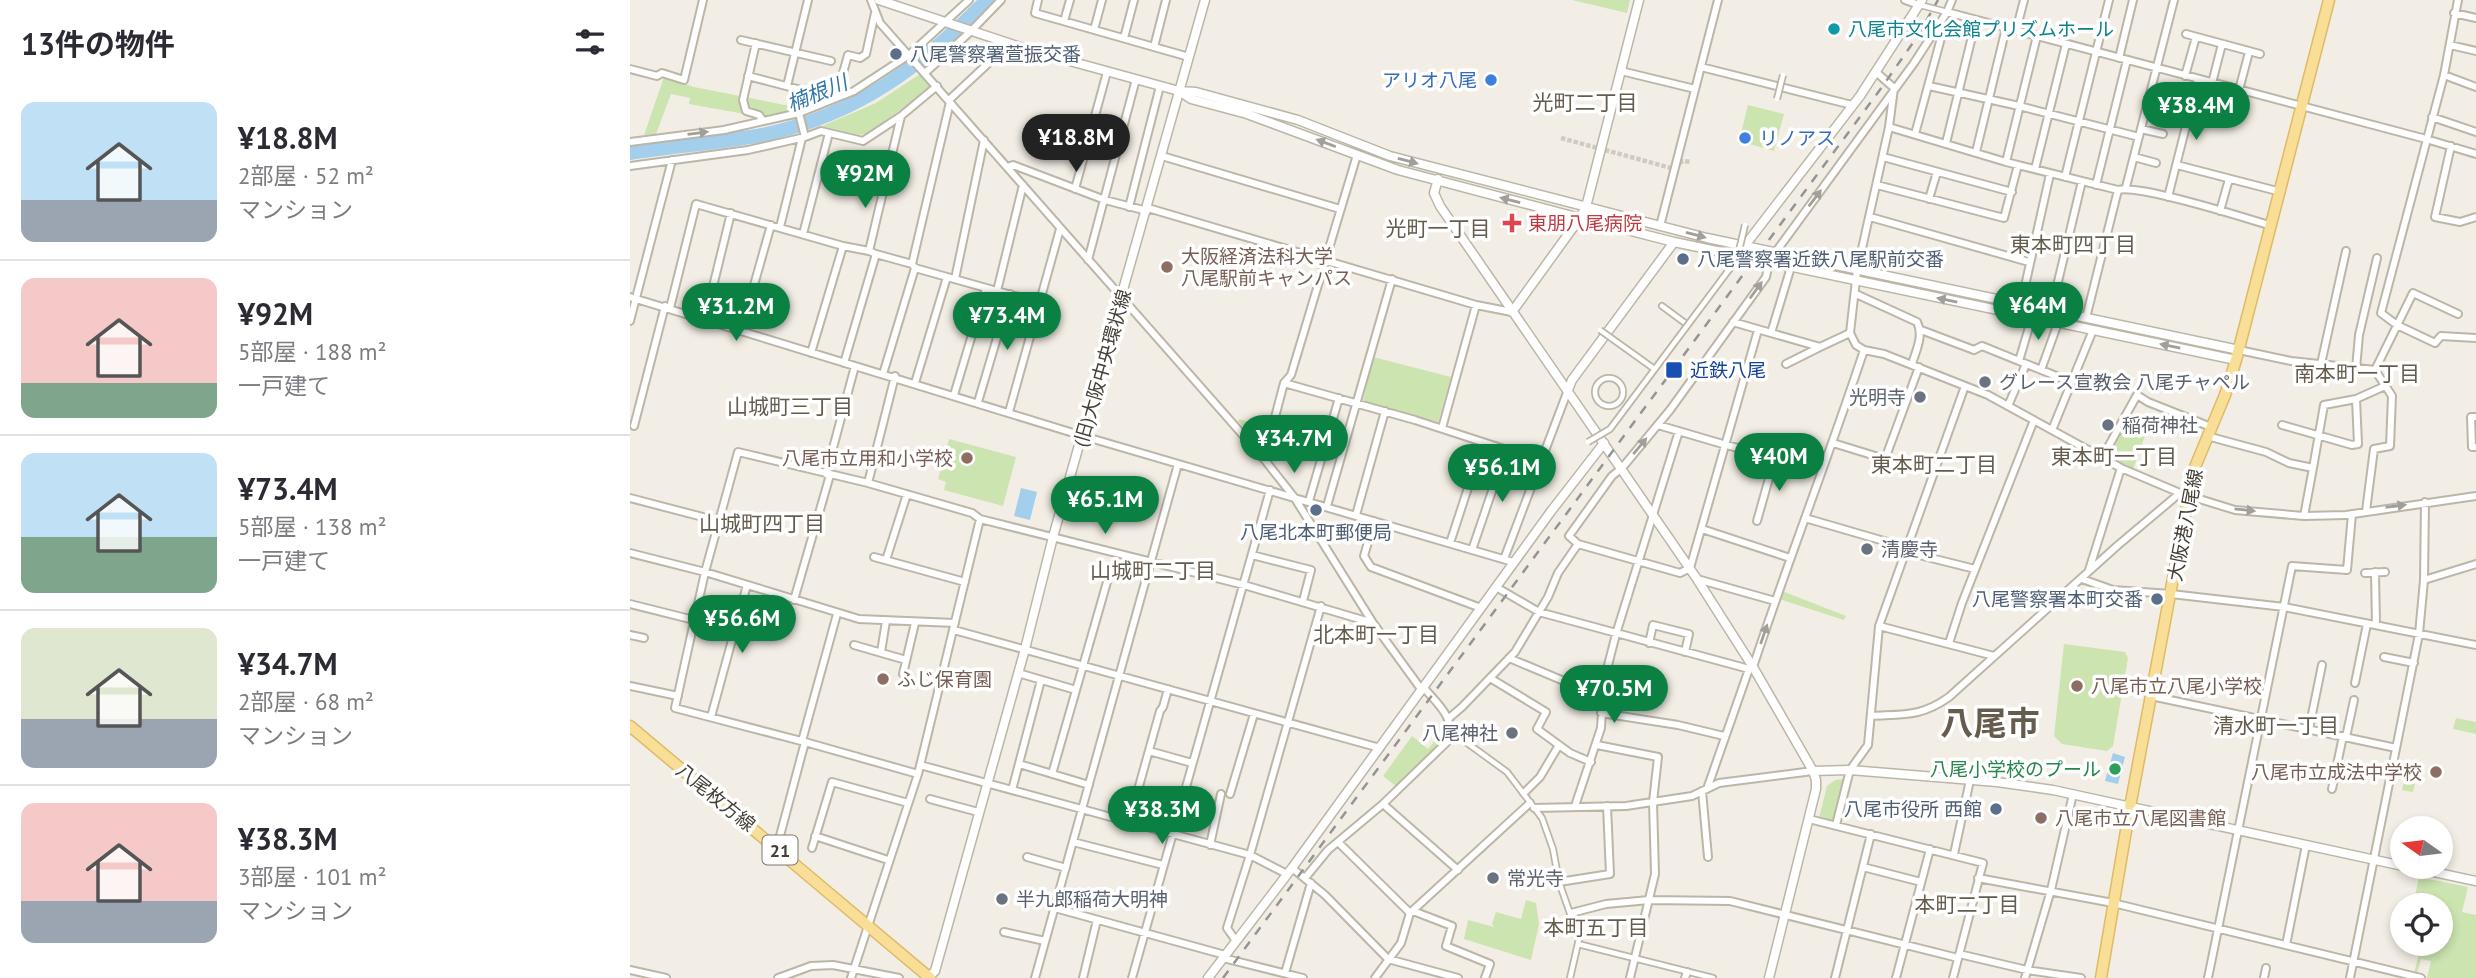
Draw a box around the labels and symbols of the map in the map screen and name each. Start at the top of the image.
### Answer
place label: 八尾市文化会館プリズムホール [1848,17,2114,41]
marker: 八尾市文化会館プリズムホール [1826,21,1842,37]
place label: 八尾警察署萱振交番 [910,42,1081,66]
marker: 八尾警察署萱振交番 [888,46,904,62]
water label: 楠根川 [783,68,853,117]
place label: アリオ八尾 [1382,68,1477,92]
marker: アリオ八尾 [1483,72,1499,88]
pin: ¥38.4M [2139,82,2253,142]
district label: 光町二丁目 [1533,89,1638,116]
pin: ¥18.8M [1019,114,1133,174]
place label: リノアス [1759,126,1835,150]
one-way arrow [687,128,709,139]
marker: リノアス [1737,130,1753,146]
one-way arrow [1316,138,1337,149]
pin: ¥92M [824,150,906,210]
one-way arrow [1397,156,1419,167]
one-way arrow [1808,189,1822,207]
one-way arrow [1499,194,1521,205]
place label: 東朋八尾病院 [1528,211,1642,235]
marker: 東朋八尾病院 [1502,213,1522,233]
district label: 光町一丁目 [1386,215,1491,242]
one-way arrow [1685,230,1707,241]
district label: 東本町四丁目 [2010,231,2136,258]
place label: 大阪経済法科大学 八尾駅前キャンパス [1181,244,1352,290]
place label: 八尾警察署近鉄八尾駅前交番 [1697,247,1944,271]
marker: 八尾警察署近鉄八尾駅前交番 [1675,251,1691,267]
marker: 大阪経済法科大学 八尾駅前キャンパス [1159,259,1175,275]
one-way arrow [1749,282,1764,300]
pin: ¥64M [1997,282,2079,342]
pin: ¥31.2M [679,284,793,343]
street label: (旧)大阪中央環状線 [1068,287,1136,449]
pin: ¥73.4M [950,292,1064,352]
one-way arrow [1936,294,1958,305]
one-way arrow [2159,341,2181,352]
place label: 近鉄八尾 [1690,358,1766,382]
marker: 近鉄八尾 [1664,360,1684,380]
district label: 南本町一丁目 [2294,360,2420,387]
place label: グレース宣教会 八尾チャペル [1999,370,2250,394]
marker: グレース宣教会 八尾チャペル [1977,374,1993,390]
place label: 光明寺 [1849,385,1906,409]
marker: 光明寺 [1912,389,1928,405]
district label: 山城町三丁目 [727,393,853,420]
place label: 稲荷神社 [2122,413,2198,437]
pin: ¥34.7M [1237,416,1351,475]
marker: 稲荷神社 [2100,417,2116,433]
pin: ¥40M [1738,434,1820,493]
one-way arrow [1632,438,1647,455]
district label: 東本町一丁目 [2051,443,2177,470]
pin: ¥56.1M [1445,444,1559,504]
place label: 八尾市立用和小学校 [782,446,953,470]
marker: 八尾市立用和小学校 [959,450,975,466]
district label: 東本町二丁目 [1871,451,1997,478]
street label: 大阪港八尾線 [2162,467,2208,583]
pin: ¥65.1M [1048,476,1162,536]
one-way arrow [2385,501,2407,512]
marker: 八尾北本町郵便局 [1308,502,1324,518]
one-way arrow [2234,505,2256,516]
district label: 山城町四丁目 [699,510,825,537]
place label: 八尾北本町郵便局 [1240,520,1392,544]
place label: 清慶寺 [1881,537,1938,561]
marker: 清慶寺 [1859,541,1875,557]
district label: 山城町二丁目 [1090,557,1216,584]
place label: 八尾警察署本町交番 [1972,587,2143,611]
marker: 八尾警察署本町交番 [2149,591,2165,607]
pin: ¥56.6M [685,596,799,655]
district label: 北本町一丁目 [1313,621,1439,648]
one-way arrow [1759,623,1770,644]
pin: ¥70.5M [1557,666,1671,725]
place label: ふじ保育園 [897,667,992,691]
marker: ふじ保育園 [875,671,891,687]
place label: 八尾市立八尾小学校 [2091,674,2262,698]
marker: 八尾市立八尾小学校 [2069,678,2085,694]
district label: 八尾市 [1941,701,2040,744]
district label: 清水町一丁目 [2213,712,2339,739]
place label: 八尾神社 [1422,721,1498,745]
marker: 八尾神社 [1504,725,1520,741]
place label: 八尾小学校のプール [1930,757,2101,781]
street label: 八尾枚方線 [672,758,760,836]
place label: 八尾市立成法中学校 [2251,760,2422,784]
marker: 八尾小学校のプール [2107,761,2123,777]
marker: 八尾市立成法中学校 [2428,764,2444,780]
pin: ¥38.3M [1105,786,1219,846]
place label: 八尾市役所 西館 [1844,797,1982,821]
marker: 八尾市役所 西館 [1988,801,2004,817]
place label: 八尾市立八尾図書館 [2055,806,2226,830]
marker: 八尾市立八尾図書館 [2033,810,2049,826]
north arrow [2390,816,2454,878]
road number: 21 [762,836,798,864]
place label: 常光寺 [1507,866,1564,890]
marker: 常光寺 [1485,870,1501,886]
place label: 半九郎稲荷大明神 [1016,887,1168,911]
marker: 半九郎稲荷大明神 [994,891,1010,907]
district label: 本町二丁目 [1915,891,2020,918]
district label: 本町五丁目 [1544,914,1649,941]

